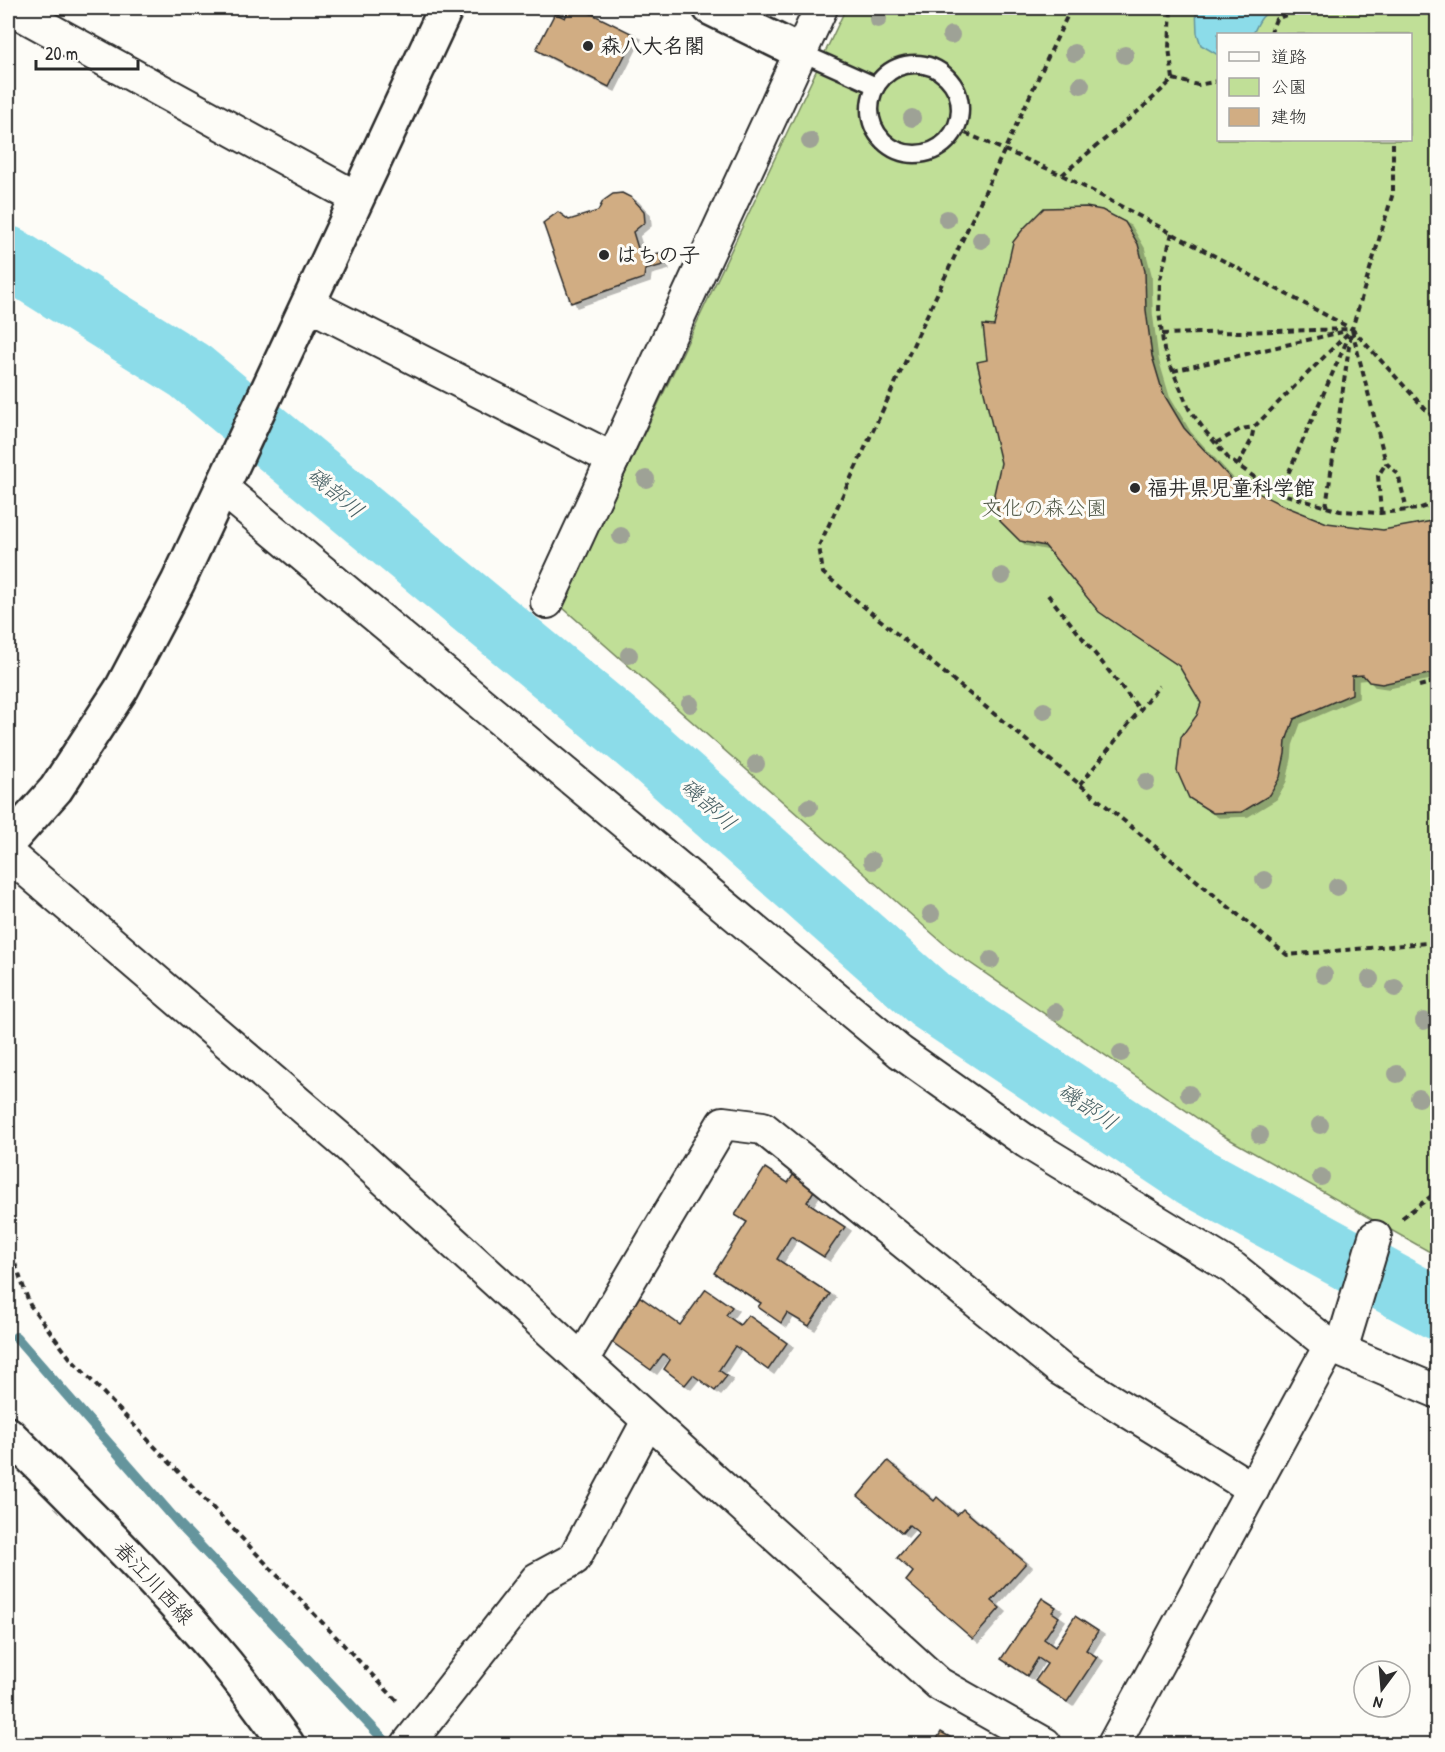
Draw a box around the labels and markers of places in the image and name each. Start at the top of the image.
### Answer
place label: 森八大名閣 [600,31,705,60]
marker: 森八大名閣 [581,39,595,53]
place label: はちの子 [616,240,700,269]
marker: はちの子 [597,248,611,262]
place label: 福井県児童科学館 [1147,473,1315,502]
marker: 福井県児童科学館 [1128,481,1142,495]

